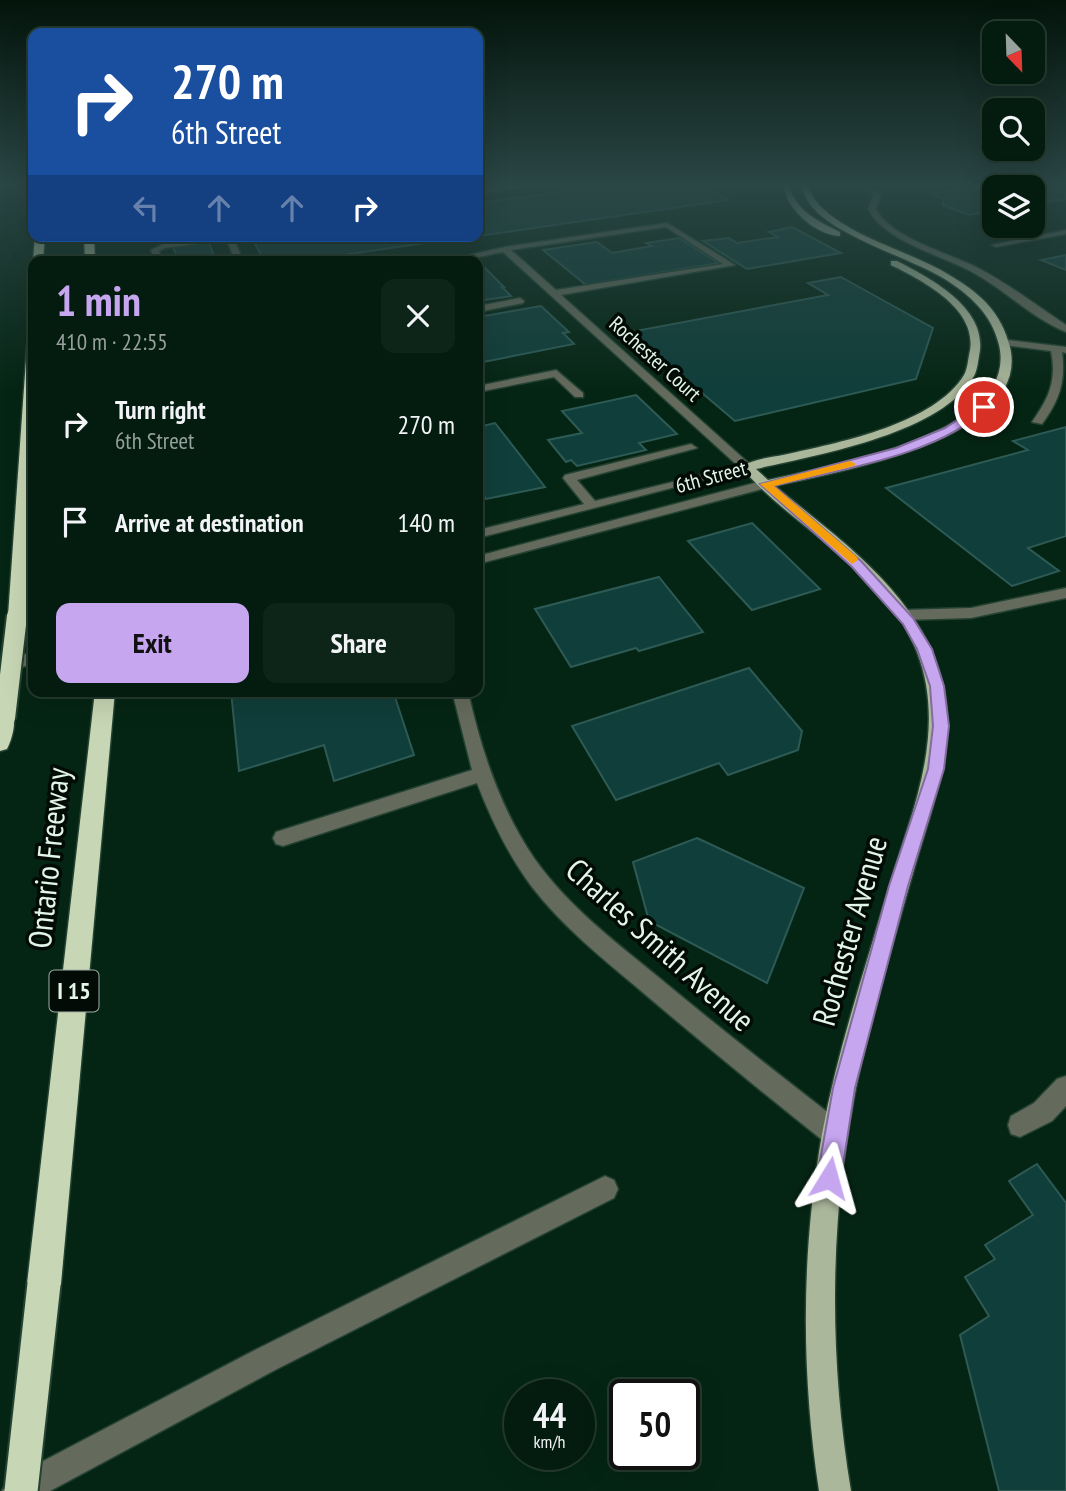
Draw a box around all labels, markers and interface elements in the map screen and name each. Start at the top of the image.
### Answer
north arrow [982,21,1045,84]
map controls [982,21,1045,238]
text: 270 m [171,49,284,113]
icon: right [56,56,147,147]
button: search [982,98,1045,161]
text: 6th Street [171,111,281,153]
button: layers [982,175,1045,238]
icon: left [127,189,165,227]
icon: ahead [200,189,238,227]
icon: ahead [273,189,311,227]
icon: right [346,189,384,227]
text: 1 min [56,273,141,328]
button: close [381,279,455,353]
street label: Rochester Court [604,310,707,407]
text: 410 m · 22:55 [56,327,168,356]
pin [954,377,1014,437]
icon: arrive [965,388,1003,426]
text: Turn right [115,393,206,426]
icon: right [56,405,94,443]
text: 270 m [397,408,455,441]
text: 6th Street [115,426,194,455]
street label: 6th Street [672,454,750,499]
icon: arrive [56,503,94,541]
text: Arrive at destination [115,506,304,539]
text: 140 m [397,506,455,539]
button: Exit [56,603,249,683]
button: Share [263,603,455,683]
street label: Ontario Freeway [18,766,78,950]
street label: Rochester Avenue [802,831,896,1030]
street label: Charles Smith Avenue [558,848,764,1040]
road number: I 15 [50,971,98,1012]
position arrow [792,1141,866,1215]
speed limit sign: 50 [609,1379,700,1470]
text: 44 [533,1392,566,1438]
text: km/h [534,1430,565,1453]

